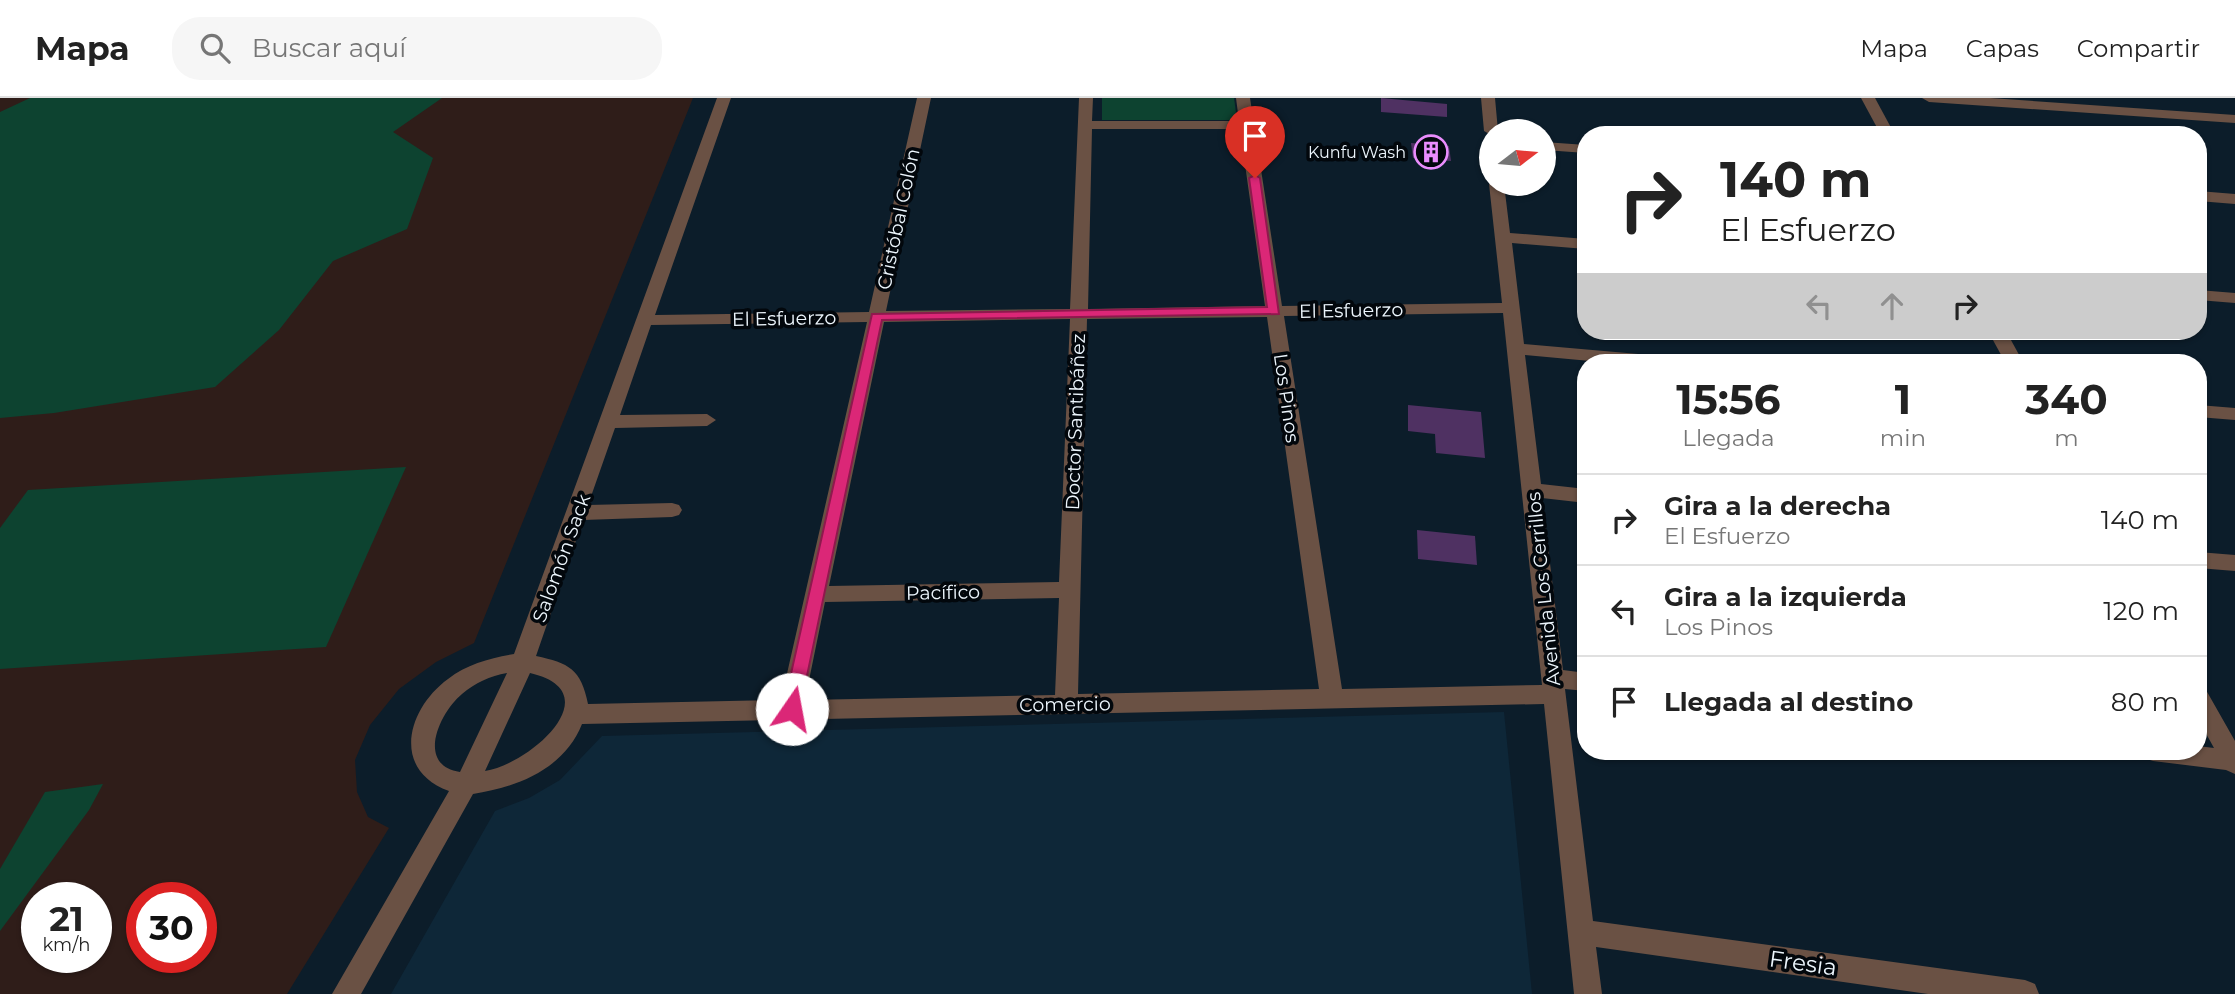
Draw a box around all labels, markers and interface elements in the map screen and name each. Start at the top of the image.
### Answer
search box [172,17,662,80]
text: Mapa [35,28,130,68]
icon: search [196,29,234,67]
text: Buscar aquí [252,32,406,64]
text: Mapa [1860,34,1928,63]
text: Capas [1966,34,2039,63]
text: Compartir [2077,34,2200,63]
pin [1225,106,1285,178]
icon: arrive [1236,117,1274,155]
north arrow [1479,119,1556,196]
map controls [1479,119,1556,196]
building icon: Kunfu Wash [1412,133,1450,171]
place label: Kunfu Wash [1308,143,1406,162]
street label: Cristóbal Colón [872,147,925,292]
text: 140 m [1720,150,1872,209]
icon: right [1605,154,1696,245]
text: El Esfuerzo [1720,210,1896,249]
icon: left [1800,287,1838,325]
icon: ahead [1873,287,1911,325]
icon: right [1946,287,1984,325]
street label: El Esfuerzo [1299,298,1403,323]
street label: El Esfuerzo [732,306,836,331]
street label: Doctor Santibáñez [1061,333,1090,511]
street label: Los Pinos [1269,352,1304,444]
text: 15:56 [1676,373,1781,425]
text: 1 [1895,373,1911,425]
text: 340 [2025,373,2108,425]
text: Llegada [1682,424,1774,452]
text: min [1880,424,1926,452]
text: m [2054,424,2079,452]
street label: Salomón Sack [528,490,596,625]
text: Gira a la derecha [1664,490,1891,522]
street label: Avenida Los Cerrillos [1522,491,1565,687]
icon: right [1605,501,1643,539]
text: 140 m [2101,504,2179,536]
text: El Esfuerzo [1664,522,1790,550]
street label: Pacífico [906,580,980,605]
text: Gira a la izquierda [1664,581,1907,613]
icon: left [1605,592,1643,630]
text: 120 m [2103,595,2179,627]
text: Los Pinos [1664,613,1773,641]
position arrow [755,672,829,746]
icon: arrive [1605,683,1643,721]
text: Llegada al destino [1664,686,1913,718]
text: 80 m [2111,686,2179,718]
street label: Comercio [1019,692,1111,717]
speed limit sign: 30 [126,882,217,973]
text: 21 [49,897,84,940]
text: km/h [42,934,91,956]
street label: Fresia [1767,944,1839,982]

